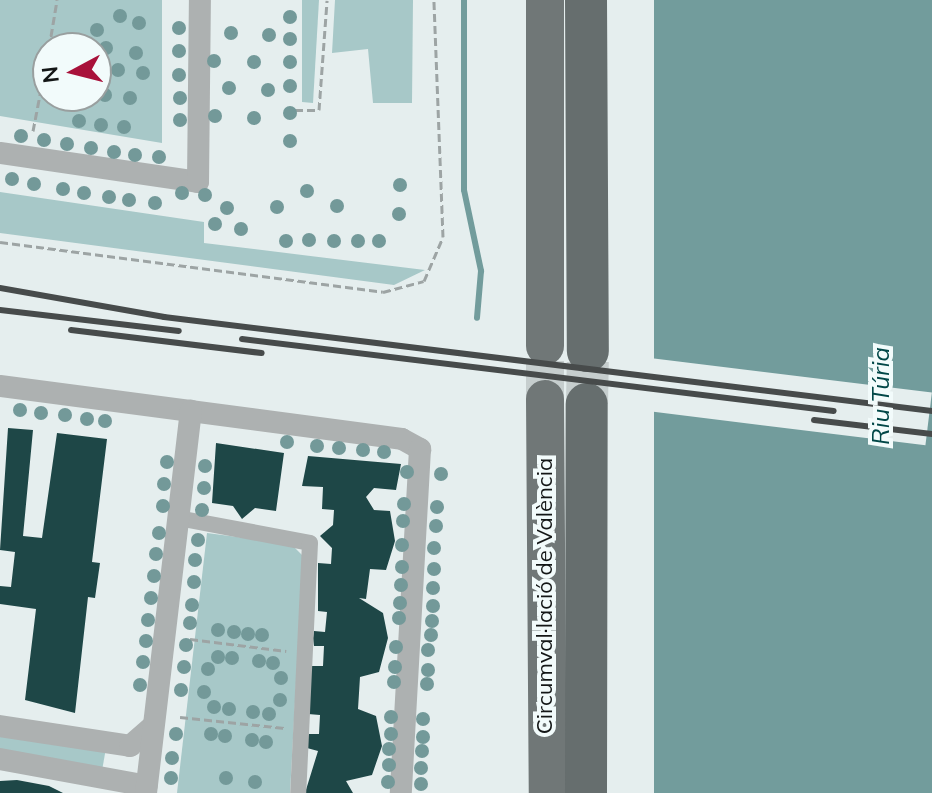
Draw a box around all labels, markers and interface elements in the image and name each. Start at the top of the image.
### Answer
north arrow [32,32,112,112]
text: N [35,65,65,85]
water label: Riu Túria [867,347,895,445]
street label: Circumval·lació de València [532,458,558,734]

